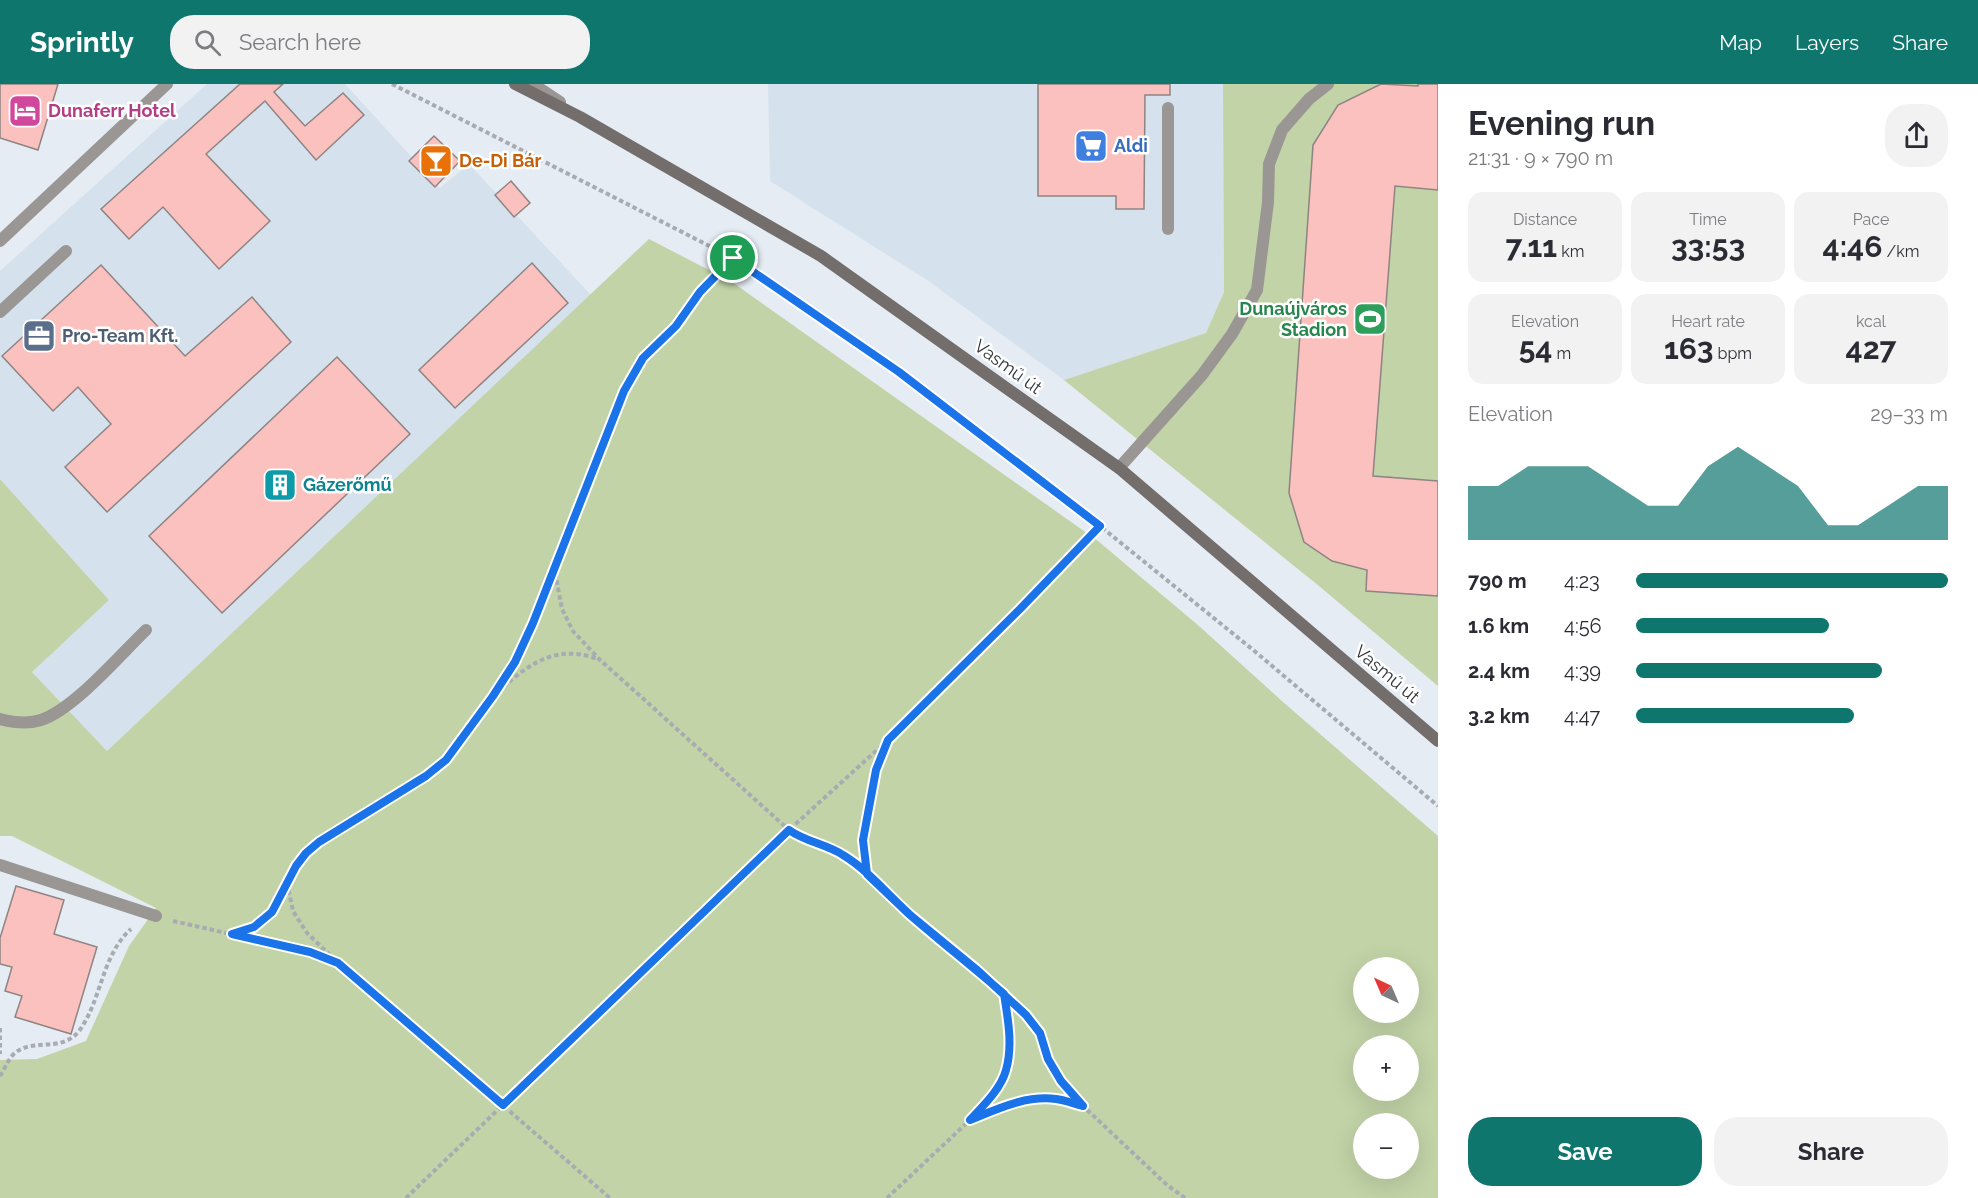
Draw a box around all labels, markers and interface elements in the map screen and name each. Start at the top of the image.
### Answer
search box [170,15,590,69]
text: Sprintly [30,26,134,59]
icon: search [191,26,224,59]
text: Search here [239,29,361,55]
text: Map [1719,30,1762,55]
text: Layers [1795,30,1859,55]
text: Share [1892,30,1948,55]
hotel icon: Dunaferr Hotel [7,93,43,129]
place label: Dunaferr Hotel [48,100,176,121]
text: Evening run [1468,104,1655,143]
button: share [1885,104,1948,167]
supermarket icon: Aldi [1073,128,1109,164]
place label: Aldi [1114,135,1148,156]
bar icon: De-Di Bár [418,143,454,179]
text: 21:31 · 9 × 790 m [1468,146,1613,170]
place label: De-Di Bár [459,150,542,171]
text: Distance [1513,210,1577,229]
text: Time [1689,210,1727,229]
text: Pace [1853,210,1889,229]
text: 7.11 [1506,229,1557,264]
text: 33:53 [1671,229,1745,264]
text: 4:46 [1823,229,1882,264]
pin [707,232,758,283]
icon: arrive [716,241,749,274]
text: km [1557,242,1584,261]
text: /km [1882,242,1919,261]
place label: Dunaújváros Stadion [1239,298,1347,340]
sports icon: Dunaújváros Stadion [1352,301,1388,337]
text: Elevation [1511,312,1579,331]
text: Heart rate [1671,312,1745,331]
text: kcal [1856,312,1886,331]
office icon: Pro-Team Kft. [21,318,57,354]
place label: Pro-Team Kft. [62,325,178,346]
text: 54 [1519,331,1552,366]
text: 163 [1664,331,1714,366]
text: 427 [1846,331,1896,366]
street label: Vasmű út [970,335,1046,398]
text: m [1552,344,1571,363]
text: bpm [1714,344,1752,363]
text: Elevation [1468,402,1553,426]
text: 29–33 m [1870,402,1948,426]
building icon: Gázerőmű [262,467,298,503]
place label: Gázerőmű [303,474,392,495]
text: 790 m [1468,569,1527,593]
text: 4:23 [1564,569,1600,593]
text: 1.6 km [1468,614,1529,638]
text: 4:56 [1564,614,1602,638]
street label: Vasmű út [1351,640,1424,707]
text: 2.4 km [1468,659,1530,683]
text: 4:39 [1564,659,1601,683]
text: 3.2 km [1468,704,1530,728]
text: 4:47 [1564,704,1600,728]
north arrow [1353,957,1419,1023]
map controls [1353,957,1419,1179]
button: + [1353,1035,1419,1101]
button: − [1353,1113,1419,1179]
button: Save [1468,1117,1702,1186]
button: Share [1714,1117,1948,1186]

